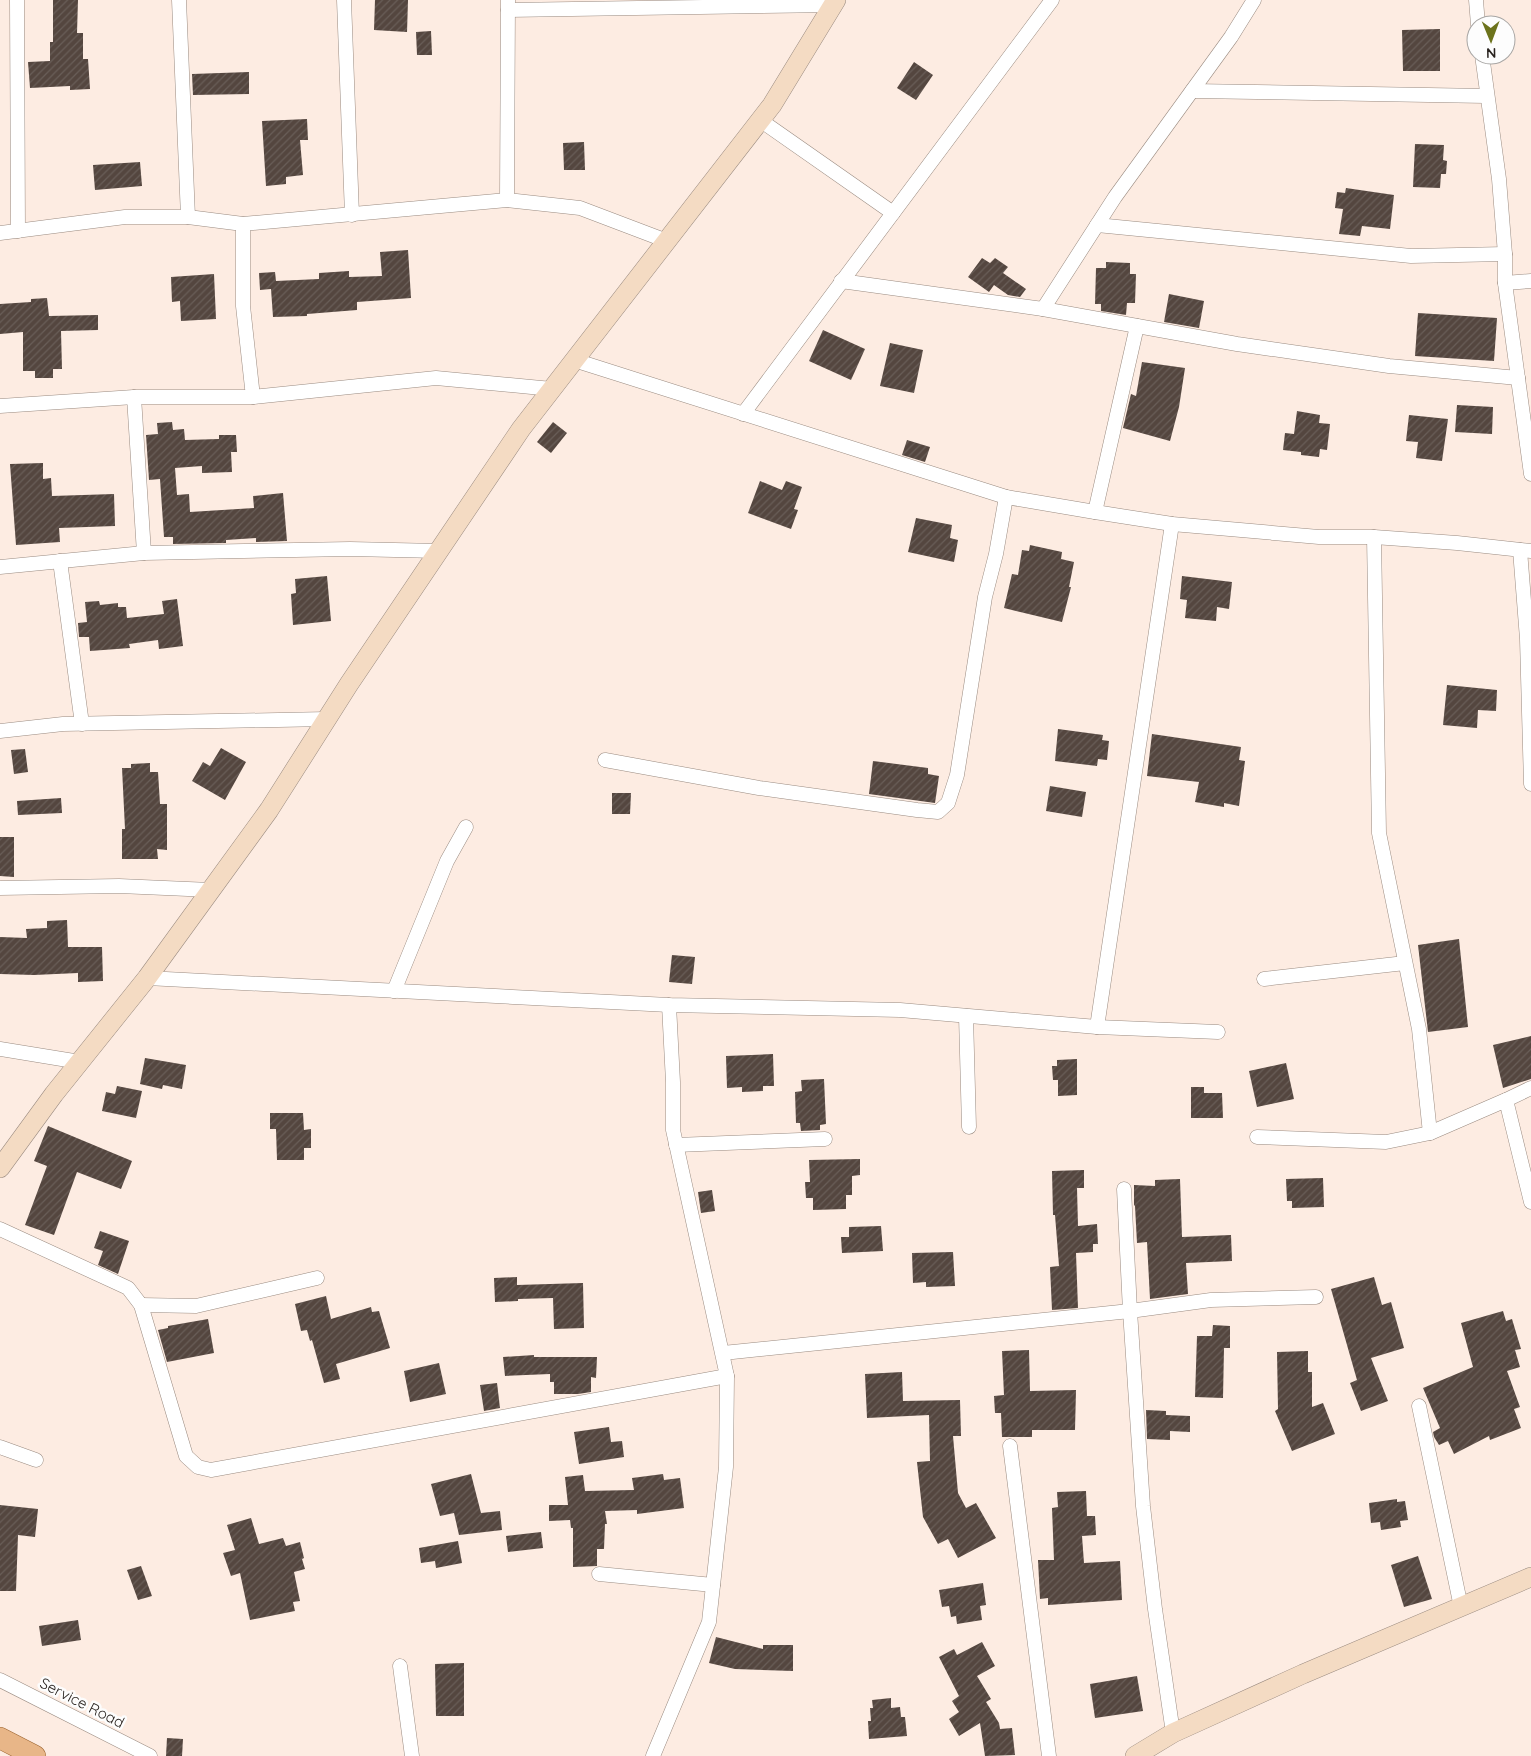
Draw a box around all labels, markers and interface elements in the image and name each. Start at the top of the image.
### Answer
north arrow [1466,15,1516,65]
text: N [1486,44,1497,62]
street label: Service Road [37,1673,128,1732]

